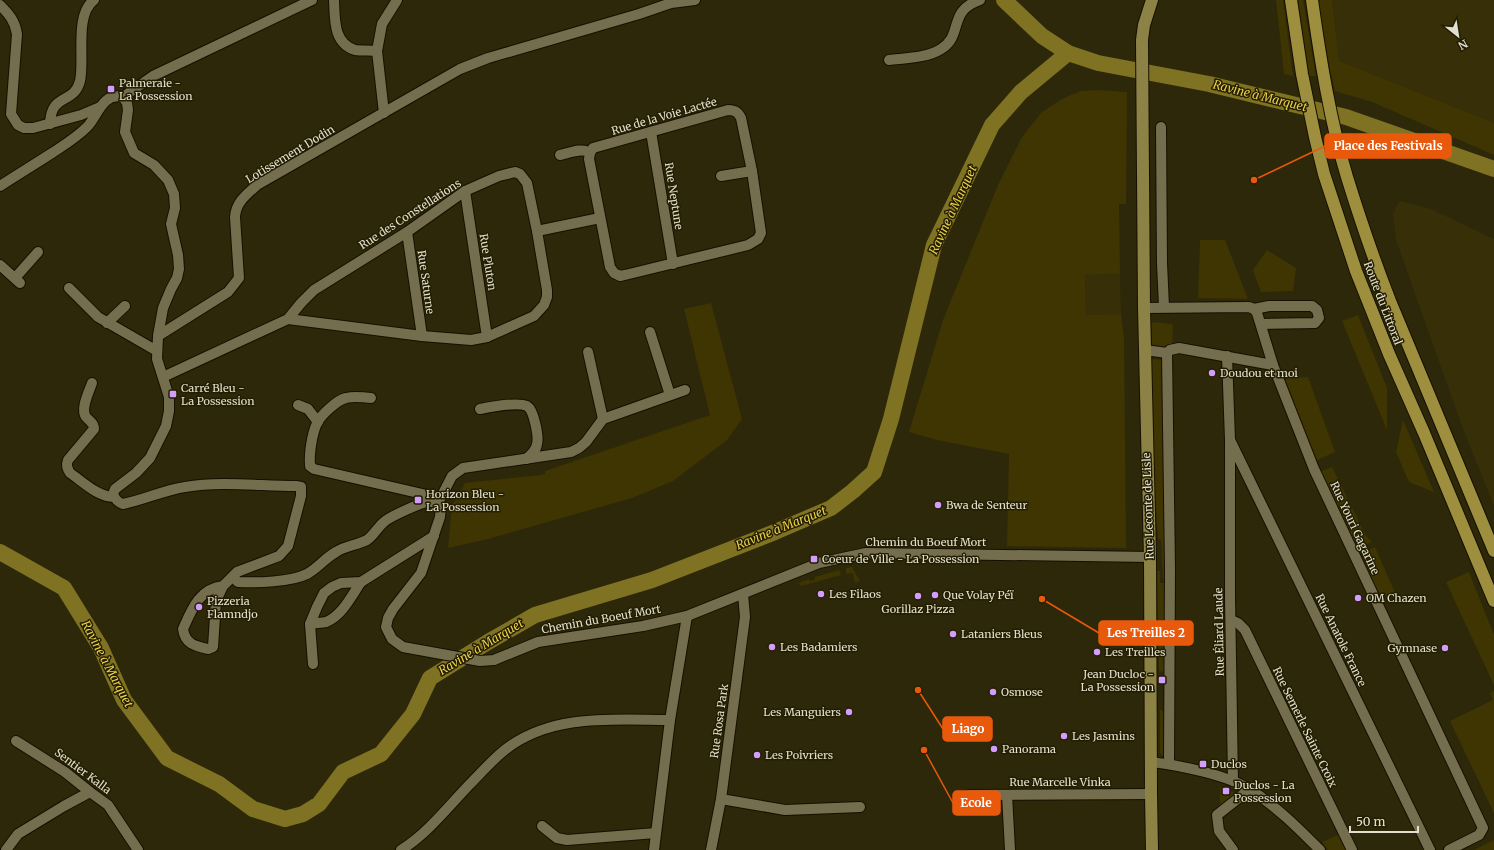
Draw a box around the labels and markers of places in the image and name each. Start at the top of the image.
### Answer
place label: Palmeraie - La Possession [119,76,193,103]
marker: Palmeraie - La Possession [106,84,116,94]
callout: Place des Festivals [1325,134,1451,158]
place label: Doudou et moi [1220,366,1298,380]
marker: Doudou et moi [1207,368,1217,378]
place label: Carré Bleu - La Possession [181,381,255,408]
marker: Carré Bleu - La Possession [168,389,178,399]
place label: Horizon Bleu - La Possession [426,487,504,514]
marker: Horizon Bleu - La Possession [413,495,423,505]
place label: Bwa de Senteur [946,498,1027,512]
marker: Bwa de Senteur [933,500,943,510]
place label: Coeur de Ville - La Possession [822,552,980,566]
marker: Coeur de Ville - La Possession [809,554,819,564]
place label: Les Filaos [829,587,881,601]
place label: Que Volay Péï [943,588,1014,602]
marker: Les Filaos [816,589,826,599]
marker: Que Volay Péï [930,590,940,600]
marker: Gorillaz Pizza [913,591,923,601]
place label: OM Chazen [1366,591,1427,605]
marker: OM Chazen [1353,593,1363,603]
place label: Pizzeria Flamndjo [207,594,258,621]
marker: Pizzeria Flamndjo [194,602,204,612]
place label: Gorillaz Pizza [881,602,955,616]
callout: Les Treilles 2 [1099,621,1193,645]
place label: Lataniers Bleus [961,627,1042,641]
marker: Lataniers Bleus [948,629,958,639]
place label: Les Badamiers [780,640,857,654]
place label: Gymnase [1387,641,1437,655]
marker: Les Badamiers [767,642,777,652]
marker: Gymnase [1440,643,1450,653]
place label: Les Treilles [1105,645,1165,659]
marker: Les Treilles [1092,647,1102,657]
place label: Jean Ducloc - La Possession [1081,667,1155,694]
marker: Jean Ducloc - La Possession [1157,675,1167,685]
place label: Osmose [1001,685,1043,699]
marker: Osmose [988,687,998,697]
place label: Les Manguiers [763,705,841,719]
marker: Les Manguiers [844,707,854,717]
callout: Liago [943,717,992,741]
place label: Les Jasmins [1072,729,1135,743]
marker: Les Jasmins [1059,731,1069,741]
place label: Panorama [1002,742,1056,756]
marker: Panorama [989,744,999,754]
place label: Les Poivriers [765,748,833,762]
marker: Les Poivriers [752,750,762,760]
place label: Duclos [1211,757,1247,771]
marker: Duclos [1198,759,1208,769]
place label: Duclos - La Possession [1234,778,1295,805]
marker: Duclos - La Possession [1221,786,1231,796]
callout: Ecole [953,791,1000,815]

